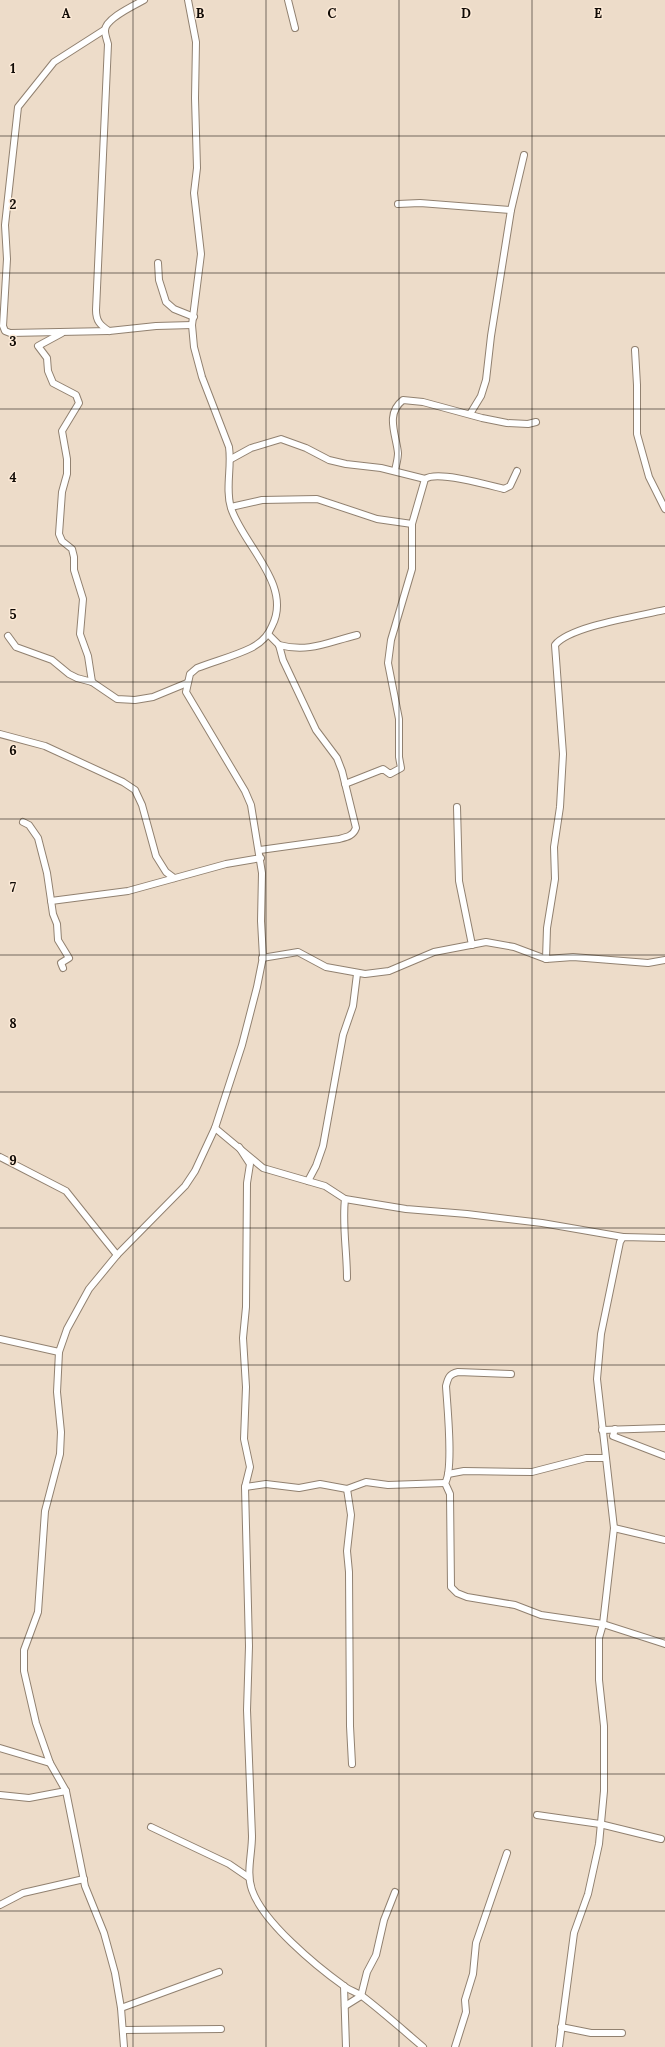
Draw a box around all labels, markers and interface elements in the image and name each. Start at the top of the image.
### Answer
text: A [62,5,71,22]
text: B [196,5,205,22]
text: C [328,5,337,22]
text: D [461,5,471,22]
text: E [594,5,602,22]
text: 1 [10,60,16,77]
text: 2 [10,196,17,213]
text: 3 [9,333,17,350]
text: 4 [9,469,17,486]
text: 5 [9,606,17,623]
text: 6 [9,742,17,759]
text: 7 [10,879,16,896]
text: 8 [9,1015,17,1032]
text: 9 [9,1152,17,1169]

